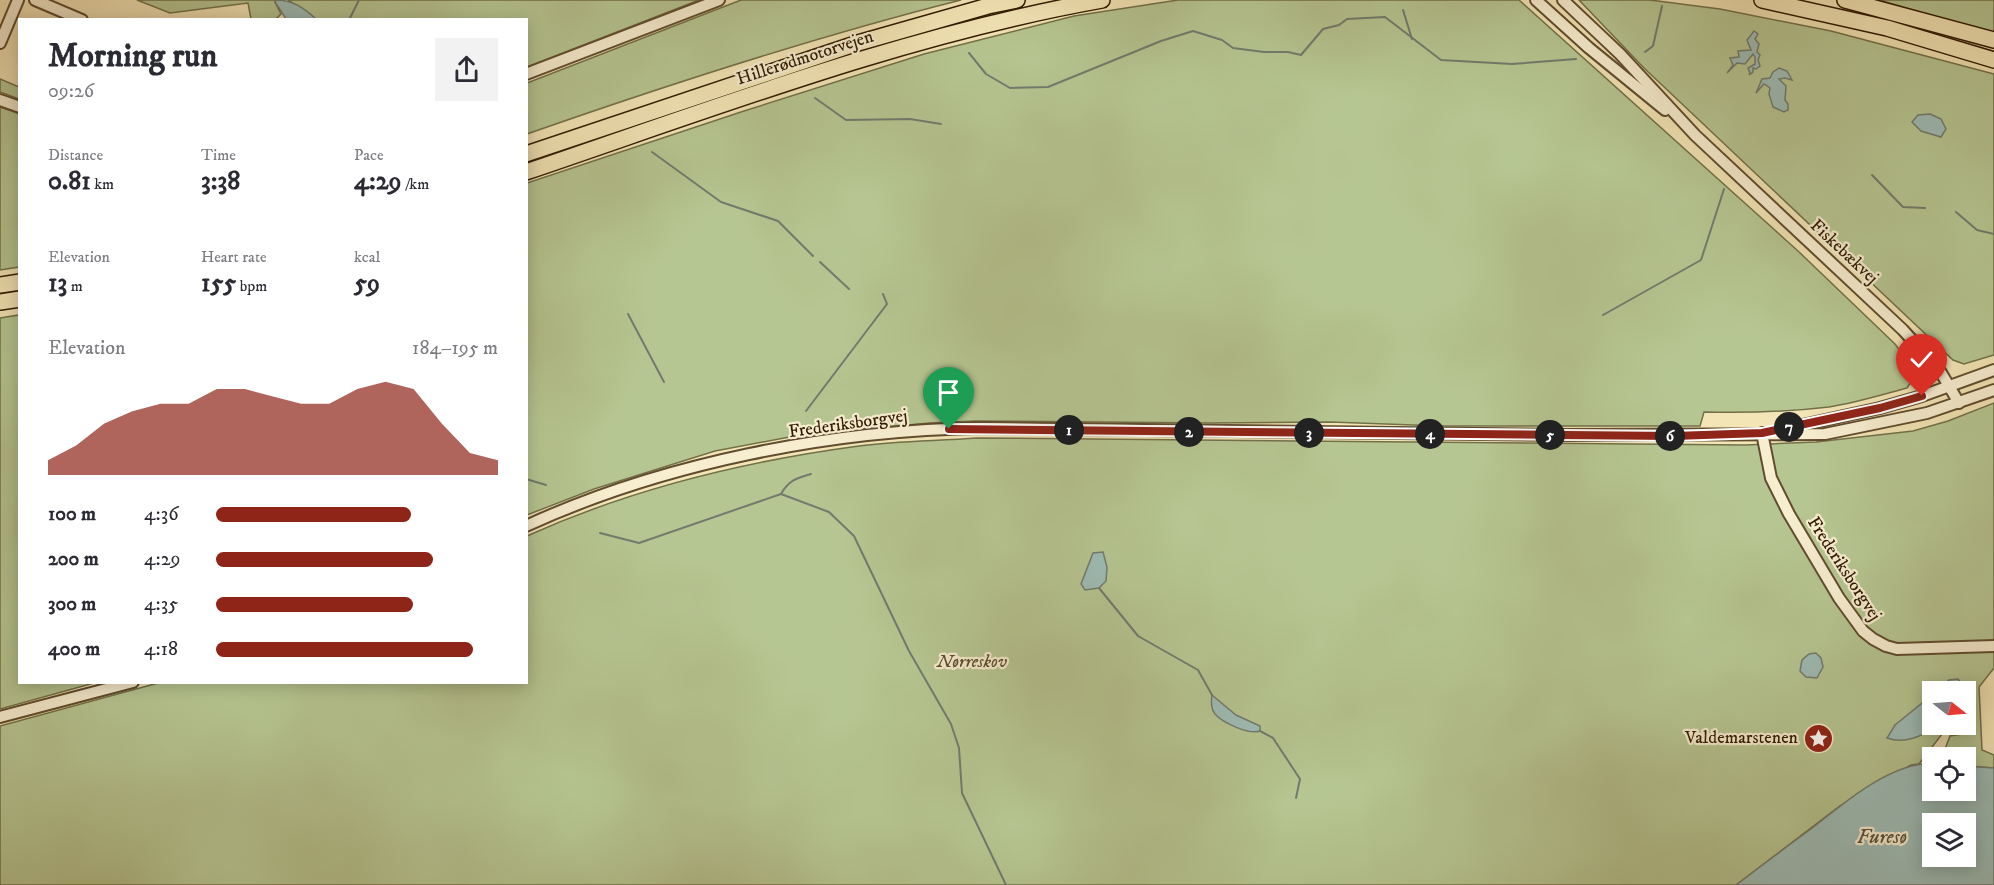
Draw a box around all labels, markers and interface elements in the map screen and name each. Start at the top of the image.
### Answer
street label: Hillerødmotorvejen [734,25,877,90]
text: Morning run [48,36,217,77]
button: share [435,38,498,101]
text: 09:26 [48,79,94,104]
text: Distance [48,145,103,165]
text: Time [201,145,236,165]
text: Pace [354,145,384,165]
text: 0.81 [48,165,91,198]
text: 3:38 [201,165,240,198]
text: 4:29 [354,165,402,198]
text: km [91,174,114,194]
text: /km [402,174,429,194]
street label: Fiskebækvej [1805,215,1883,289]
text: Elevation [48,247,110,267]
text: Heart rate [201,247,267,267]
text: kcal [354,247,380,267]
text: 13 [48,267,67,300]
text: 155 [201,267,236,300]
text: 59 [354,267,380,300]
text: m [67,276,83,296]
text: bpm [236,276,267,296]
pin [1896,334,1947,396]
text: Elevation [48,336,125,361]
text: 184–195 m [412,336,498,361]
icon: check [1905,343,1938,376]
pin [923,367,974,429]
icon: arrive [932,376,965,409]
street label: Frederiksborgvej [787,405,909,443]
pin: 7 [1774,412,1804,442]
pin: 1 [1054,415,1084,445]
pin: 2 [1174,417,1204,447]
text: 7 [1785,417,1793,437]
pin: 3 [1294,418,1324,448]
pin: 4 [1415,419,1445,449]
text: 1 [1066,420,1072,440]
pin: 5 [1535,420,1565,450]
pin: 6 [1655,421,1685,451]
text: 2 [1185,422,1193,442]
text: 3 [1306,423,1312,443]
text: 4 [1425,424,1435,444]
text: 5 [1546,425,1554,445]
text: 6 [1666,426,1674,446]
text: 100 m [48,502,96,527]
text: 4:36 [144,502,179,527]
street label: Frederiksborgvej [1802,513,1886,625]
text: 200 m [48,547,99,572]
text: 4:29 [144,547,181,572]
text: 300 m [48,592,96,617]
text: 4:35 [144,592,178,617]
text: 400 m [48,637,100,662]
text: 4:18 [144,637,178,662]
park label: Nørreskov [936,651,1008,673]
north arrow [1922,681,1976,735]
map controls [1922,681,1976,867]
place icon: Valdemarstenen [1803,722,1835,754]
place label: Valdemarstenen [1684,727,1799,749]
button: locate [1922,747,1976,801]
button: layers [1922,813,1976,867]
water label: Furesø [1857,825,1907,850]

